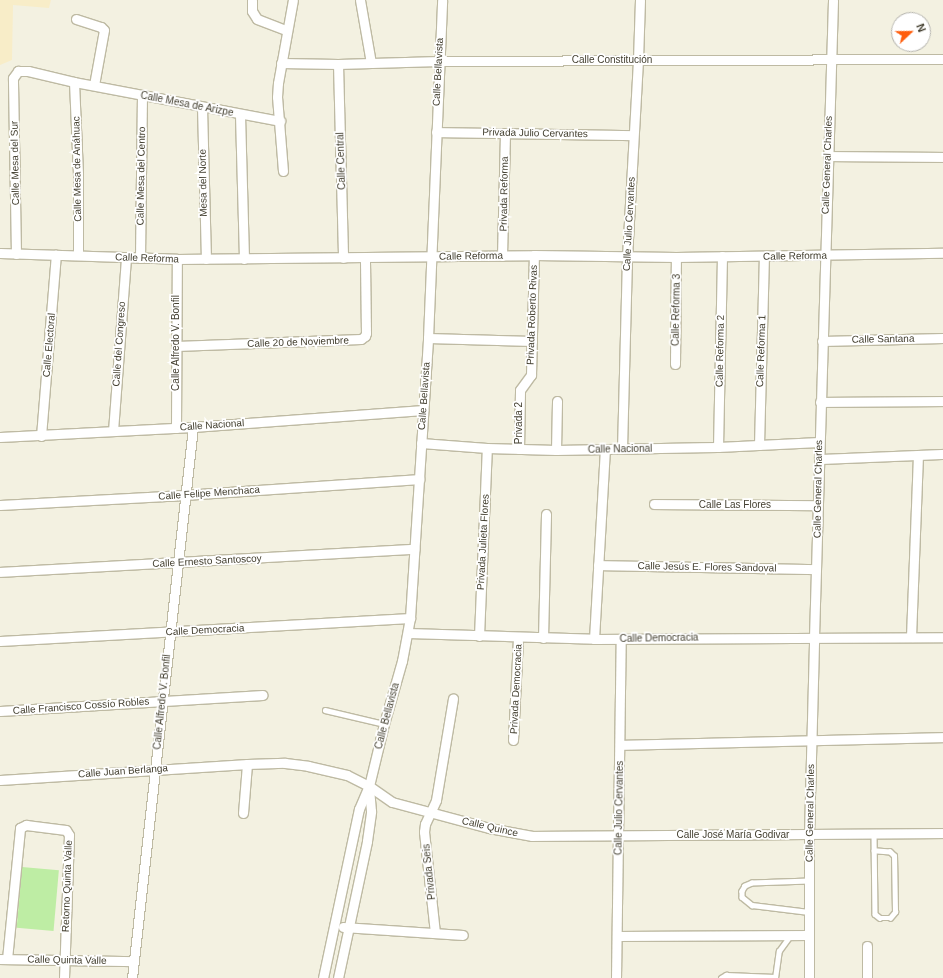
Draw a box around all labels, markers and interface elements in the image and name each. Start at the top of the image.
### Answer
north arrow [891,12,931,52]
text: N [914,22,928,34]
street label: Calle Bellavista [430,38,446,106]
street label: Calle Constitución [572,54,652,66]
street label: Calle Mesa de Arizpe [139,89,235,119]
street label: Calle Mesa de Anáhuac [70,116,84,222]
street label: Calle General Charles [819,116,835,214]
street label: Calle Mesa del Sur [8,121,22,205]
street label: Calle Mesa del Centro [134,126,148,226]
street label: Privada Julio Cervantes [482,126,588,140]
street label: Calle Central [334,132,348,190]
street label: Mesa del Norte [196,149,210,217]
street label: Privada Reforma [497,156,511,232]
street label: Calle Julio Cervantes [621,177,637,271]
street label: Calle Reforma [439,249,503,263]
street label: Calle Reforma [763,249,827,263]
street label: Calle Reforma [115,251,179,265]
street label: Privada Roberto Rivas [524,265,540,365]
street label: Calle Reforma 3 [669,274,683,346]
street label: Calle Alfredo V. Bonfil [170,295,182,391]
street label: Calle del Congreso [110,301,128,387]
street label: Calle Electoral [40,312,58,378]
street label: Calle Reforma 2 [713,315,727,387]
street label: Calle Reforma 1 [754,315,768,387]
street label: Calle Santana [851,332,915,346]
street label: Calle 20 de Noviembre [247,334,349,350]
street label: Calle Bellavista [416,361,432,431]
street label: Privada 2 [513,402,525,444]
street label: Calle Nacional [179,417,245,433]
street label: Calle General Charles [811,440,825,538]
street label: Calle Nacional [588,442,652,456]
street label: Calle Felipe Menchaca [158,483,260,503]
street label: Privada Julieta Flores [474,494,492,590]
street label: Calle Las Flores [699,499,771,511]
street label: Calle Ernesto Santoscoy [152,552,262,570]
street label: Calle Jesús E. Flores Sandoval [637,560,777,574]
street label: Calle Democracia [165,622,245,638]
street label: Calle Democracia [619,631,699,645]
street label: Privada Democracia [508,644,524,734]
street label: Calle Alfredo V. Bonfil [151,653,173,751]
street label: Calle Bellavista [372,681,402,751]
street label: Calle Francisco Cossío Robles [12,695,150,717]
street label: Calle Julio Cervantes [612,761,626,855]
street label: Calle Juan Berlanga [78,762,168,780]
street label: Calle General Charles [803,764,817,862]
street label: Calle Quince [461,815,519,839]
street label: Calle José María Godivar [677,829,789,841]
street label: Retorno Quinta Valle [59,840,75,932]
street label: Privada Seis [420,843,438,901]
street label: Calle Quinta Valle [27,953,107,967]

